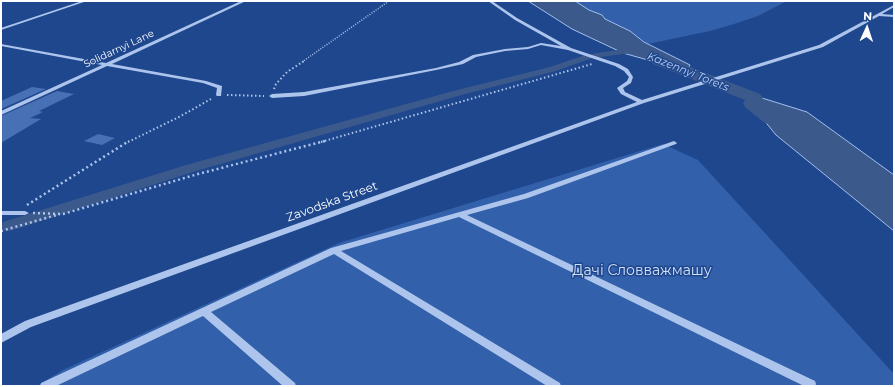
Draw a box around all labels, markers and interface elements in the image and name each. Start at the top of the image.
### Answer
north arrow [847,8,887,48]
text: N [863,9,872,23]
street label: Solidarnyi Lane [82,27,156,71]
water label: Kazennyi Torets [645,50,731,94]
street label: Zavodska Street [284,179,380,225]
park label: Дачі Словважмашу [572,263,712,279]

